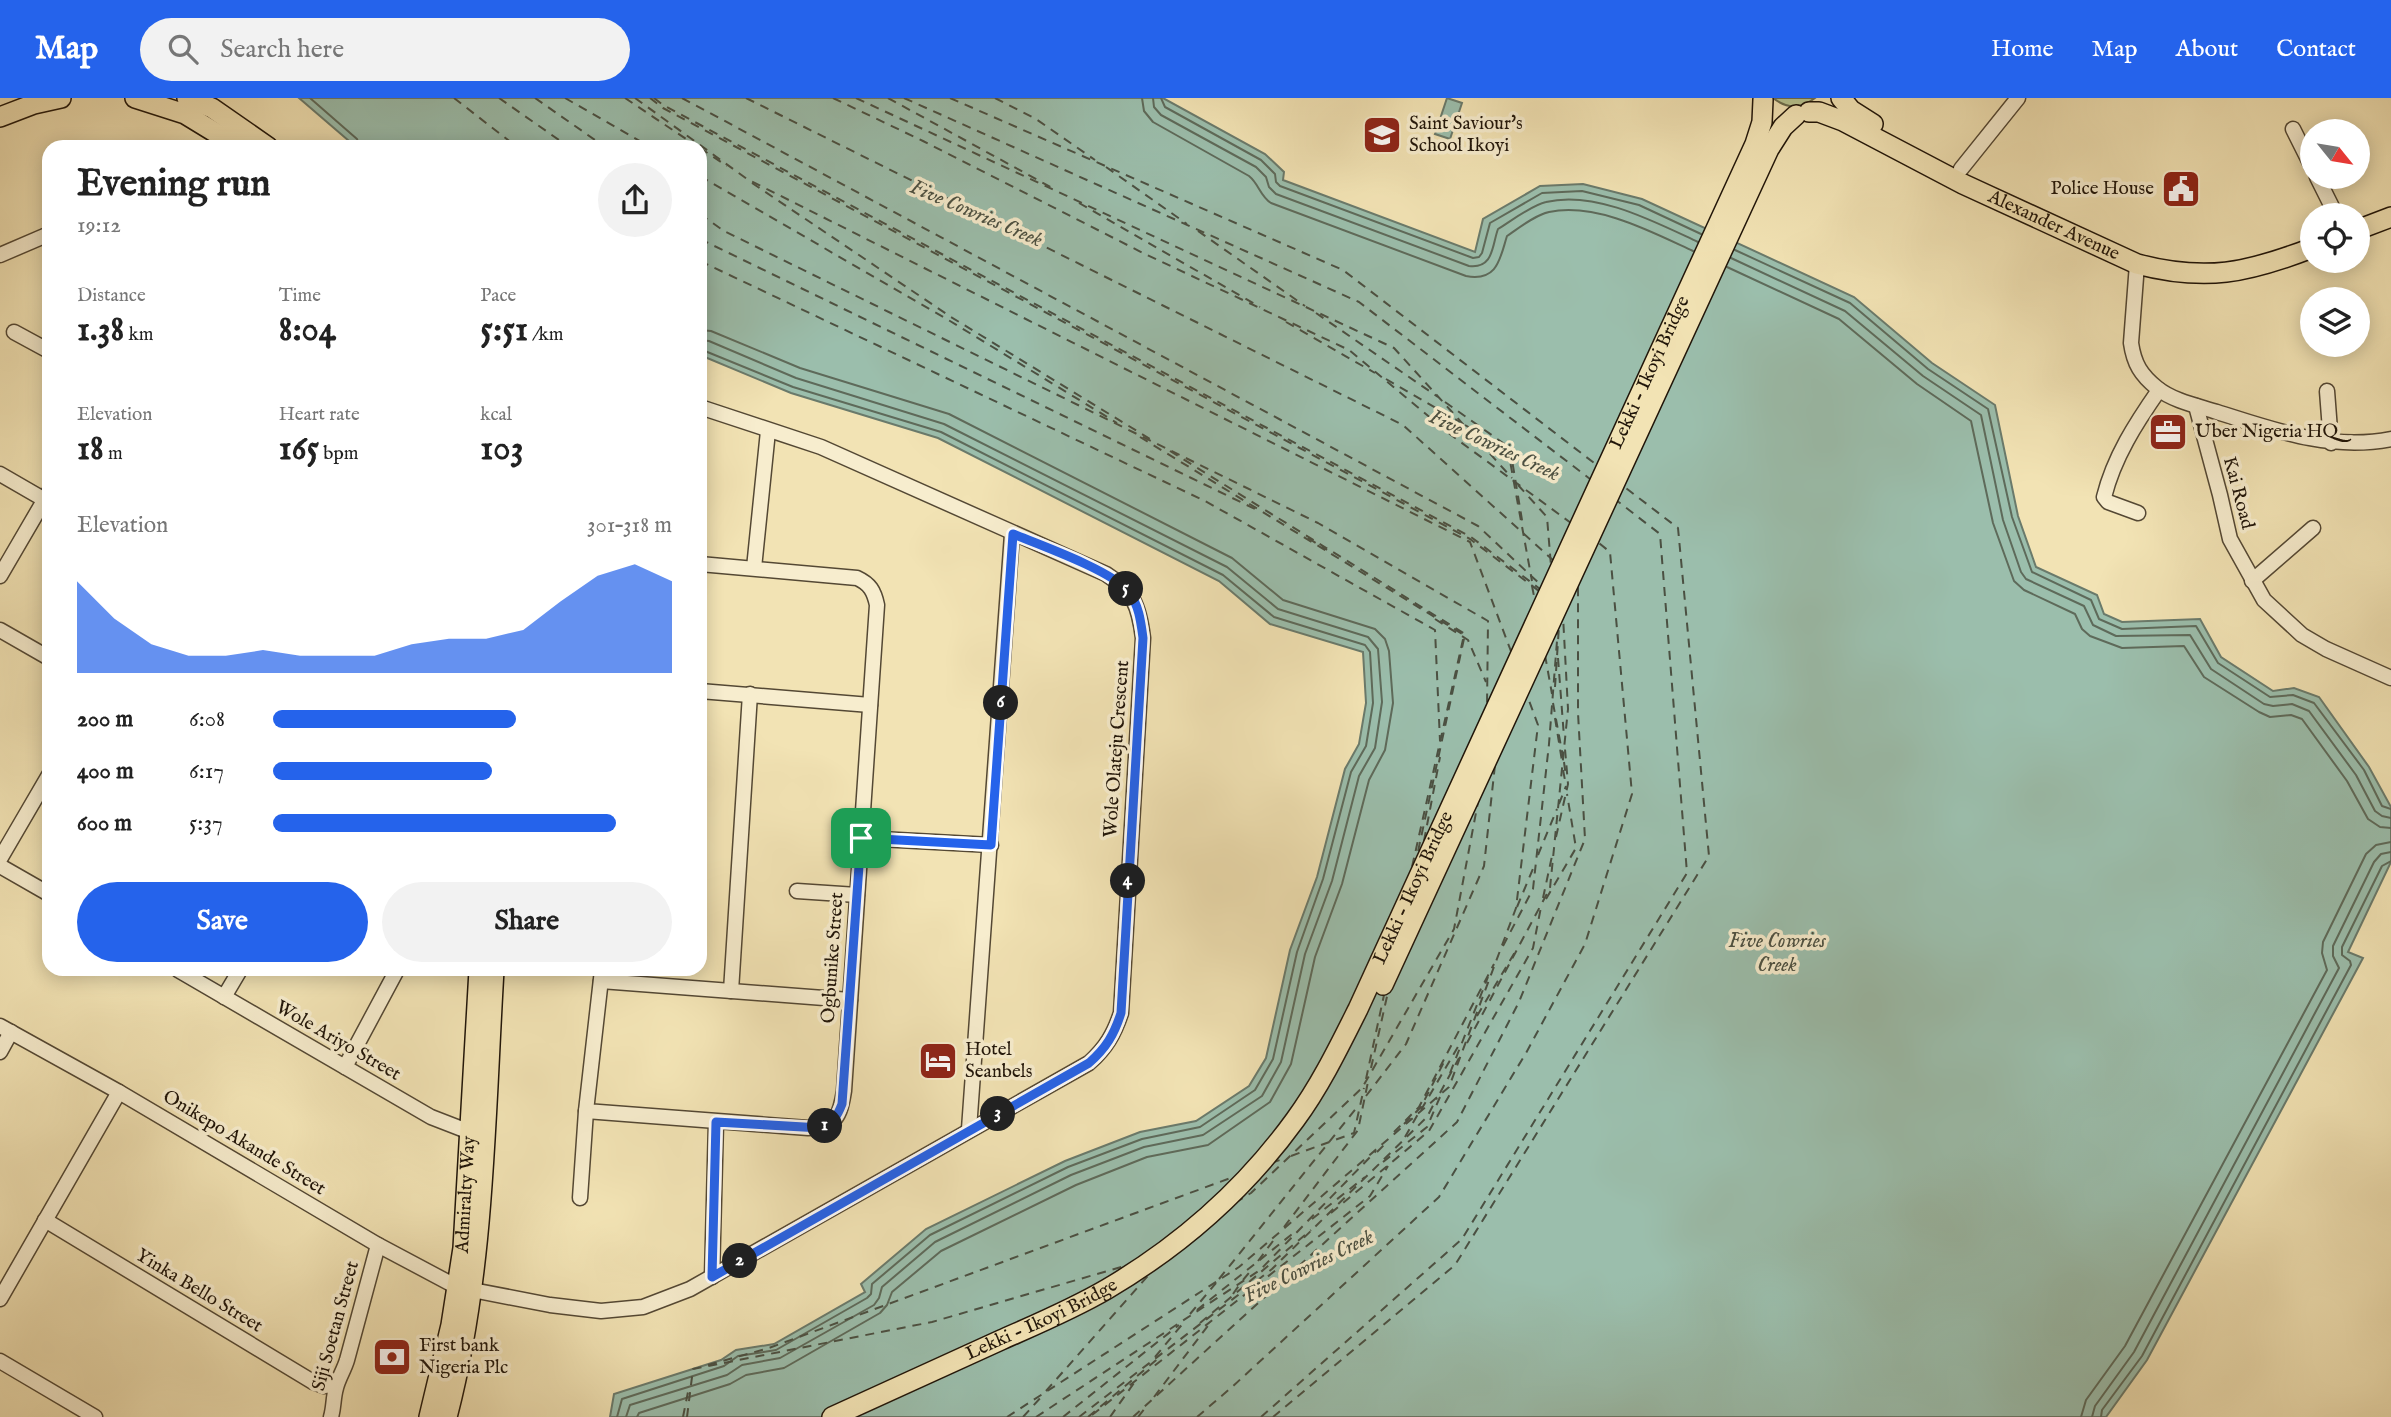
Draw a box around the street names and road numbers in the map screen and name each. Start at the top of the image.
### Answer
street label: Alexander Avenue [1983,185,2124,266]
street label: Lekki - Ikoyi Bridge [1605,292,1696,453]
street label: Kai Road [2217,454,2259,533]
street label: Wole Olateju Crescent [1099,659,1135,838]
street label: Lekki - Ikoyi Bridge [1368,807,1459,968]
street label: Ogbunike Street [816,891,850,1024]
street label: Wole Ariyo Street [271,995,405,1087]
street label: Onikepo Akande Street [158,1085,330,1201]
street label: Admiralty Way [451,1135,481,1255]
street label: Yinka Bello Street [131,1244,267,1339]
street label: Siji Soetan Street [307,1258,365,1394]
street label: Lekki - Ikoyi Bridge [962,1273,1122,1366]

